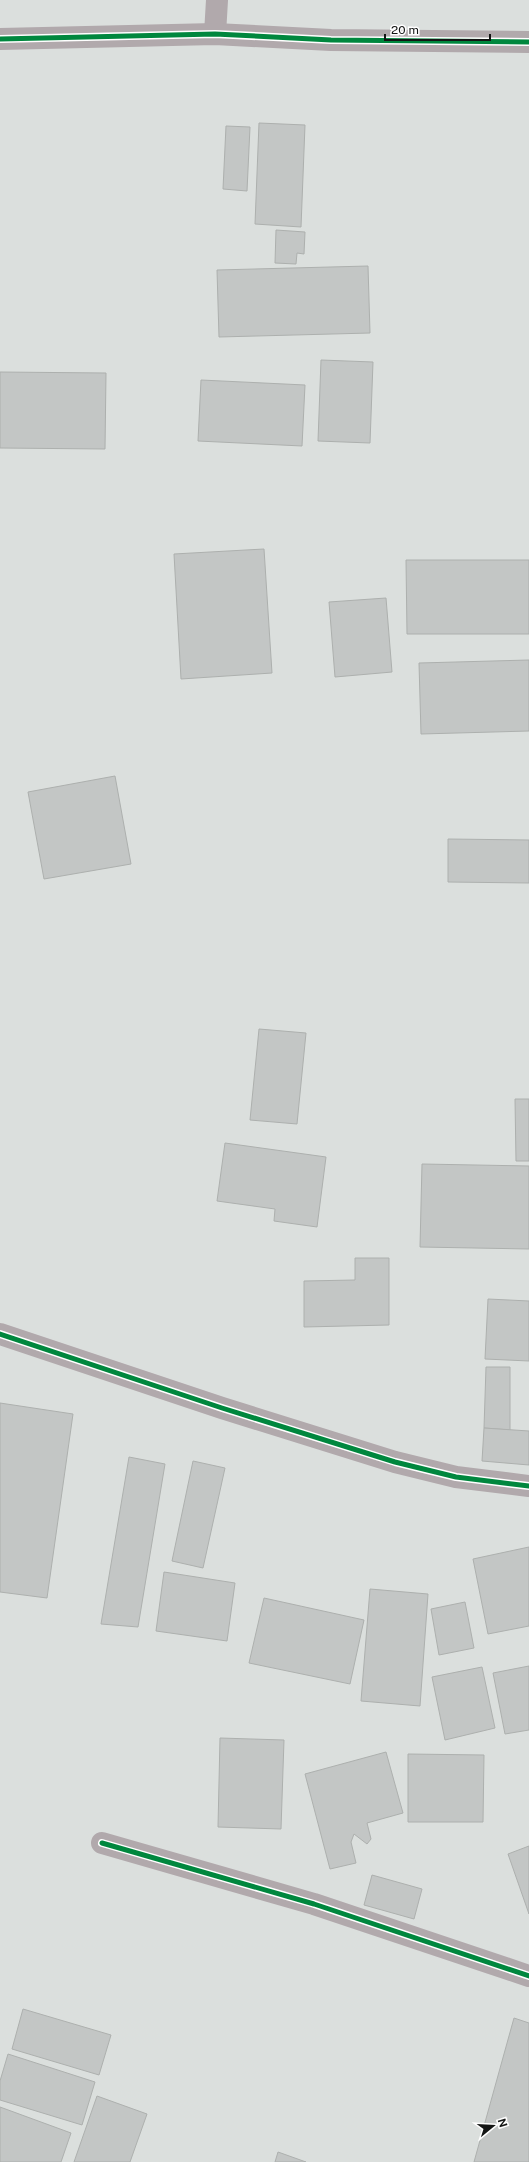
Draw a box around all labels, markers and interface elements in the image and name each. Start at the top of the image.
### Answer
scale bar [385,16,490,42]
text: 20 m [391,23,419,37]
north arrow [473,2106,513,2146]
text: N [495,2117,510,2129]

